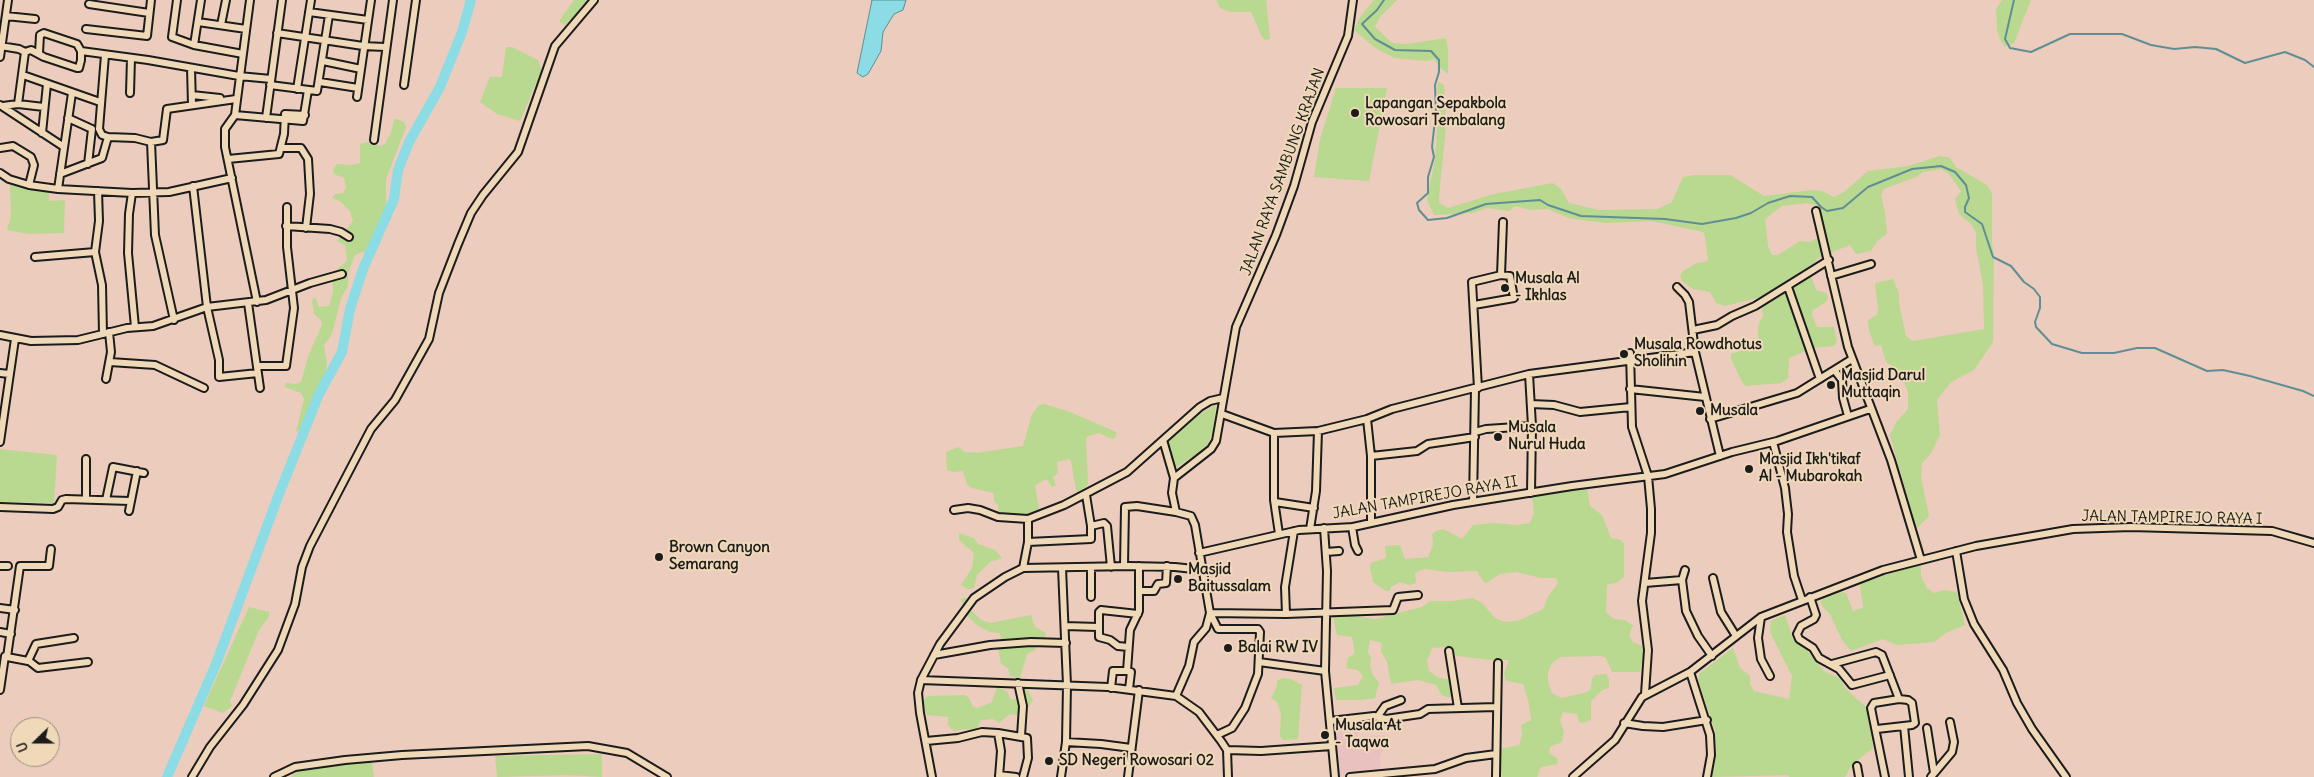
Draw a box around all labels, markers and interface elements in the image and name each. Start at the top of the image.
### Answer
street label: JALAN RAYA SAMBUNG KRAJAN [1237,66,1329,278]
place label: Lapangan Sepakbola Rowosari Tembalang [1365,95,1506,130]
marker: Lapangan Sepakbola Rowosari Tembalang [1349,107,1361,119]
place label: Musala Al - Ikhlas [1515,270,1580,305]
marker: Musala Al - Ikhlas [1499,282,1511,294]
place label: Musala Rowdhotus Sholihin [1634,336,1762,371]
marker: Musala Rowdhotus Sholihin [1618,348,1630,360]
place label: Masjid Darul Muttaqin [1841,367,1925,402]
marker: Masjid Darul Muttaqin [1825,379,1837,391]
place label: Musala [1710,402,1758,420]
marker: Musala [1694,405,1706,417]
place label: Musala Nurul Huda [1508,419,1586,454]
marker: Musala Nurul Huda [1492,431,1504,443]
place label: Masjid Ikh'tikaf Al - Mubarokah [1759,451,1862,486]
marker: Masjid Ikh'tikaf Al - Mubarokah [1743,463,1755,475]
street label: JALAN TAMPIREJO RAYA II [1331,473,1519,523]
street label: JALAN TAMPIREJO RAYA I [2081,507,2263,529]
place label: Brown Canyon Semarang [669,539,770,574]
marker: Brown Canyon Semarang [653,551,665,563]
place label: Masjid Baitussalam [1188,561,1271,596]
marker: Masjid Baitussalam [1172,573,1184,585]
place label: Balai RW IV [1238,639,1318,657]
marker: Balai RW IV [1222,642,1234,654]
north arrow [10,717,60,767]
place label: Musala At - Taqwa [1335,717,1401,752]
marker: Musala At - Taqwa [1319,729,1331,741]
text: U [12,739,32,755]
place label: SD Negeri Rowosari 02 [1059,752,1214,770]
marker: SD Negeri Rowosari 02 [1043,755,1055,767]

